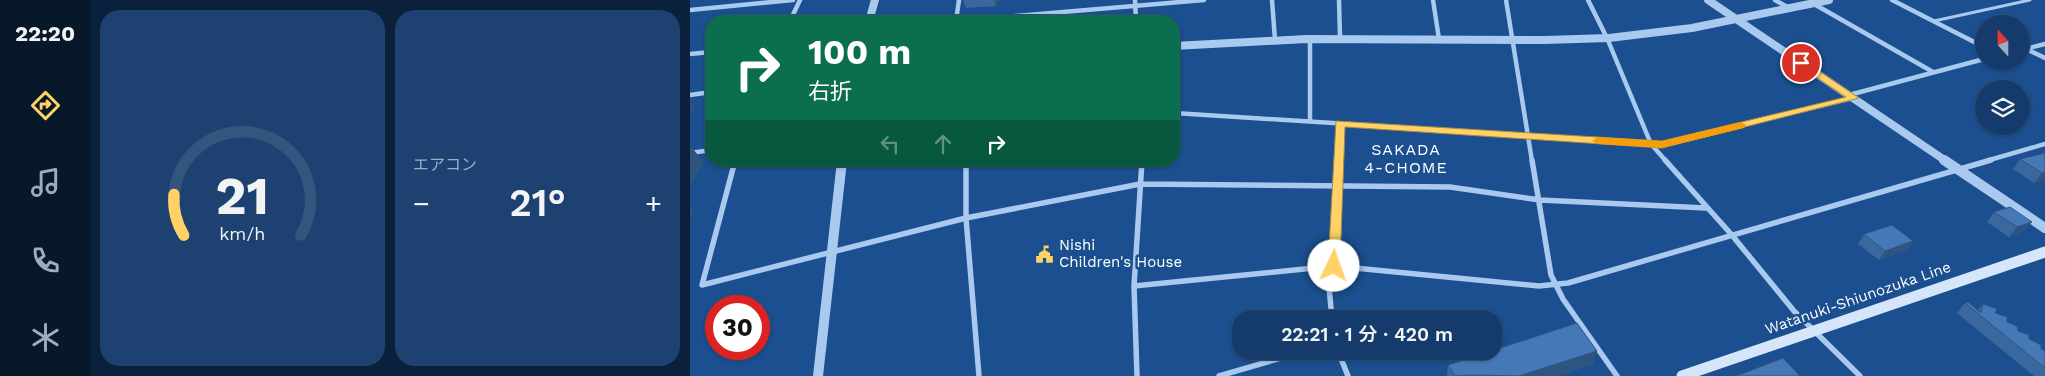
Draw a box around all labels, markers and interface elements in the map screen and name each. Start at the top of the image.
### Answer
north arrow [1975,15,2030,70]
map controls [1975,15,2030,135]
text: 22:20 [15,21,75,46]
text: 100 m [808,31,911,73]
icon: right [725,35,790,100]
pin [1780,42,1822,84]
icon: arrive [1787,49,1815,77]
text: 右折 [808,79,852,104]
button: layers [1975,80,2030,135]
icon: directions [28,88,63,123]
icon: left [876,130,904,158]
icon: ahead [929,130,957,158]
icon: right [982,130,1010,158]
district label: SAKADA 4-CHOME [1364,140,1448,177]
text: エアコン [413,155,477,174]
icon: music [28,165,63,200]
text: 21 [216,166,269,227]
text: 21° [509,181,566,225]
text: − [413,187,430,220]
text: + [645,187,662,220]
text: km/h [219,223,266,244]
place label: Nishi Children's House [1059,236,1182,271]
position arrow [1307,239,1359,291]
icon: phone [28,243,63,278]
public building icon: Nishi Children's House [1035,244,1055,264]
street label: Watanuki-Shiunozuka Line [1763,258,1953,338]
speed limit sign: 30 [705,295,770,360]
icon: climate [28,320,63,355]
text: 22:21 · 1 分 · 420 m [1281,323,1453,346]

